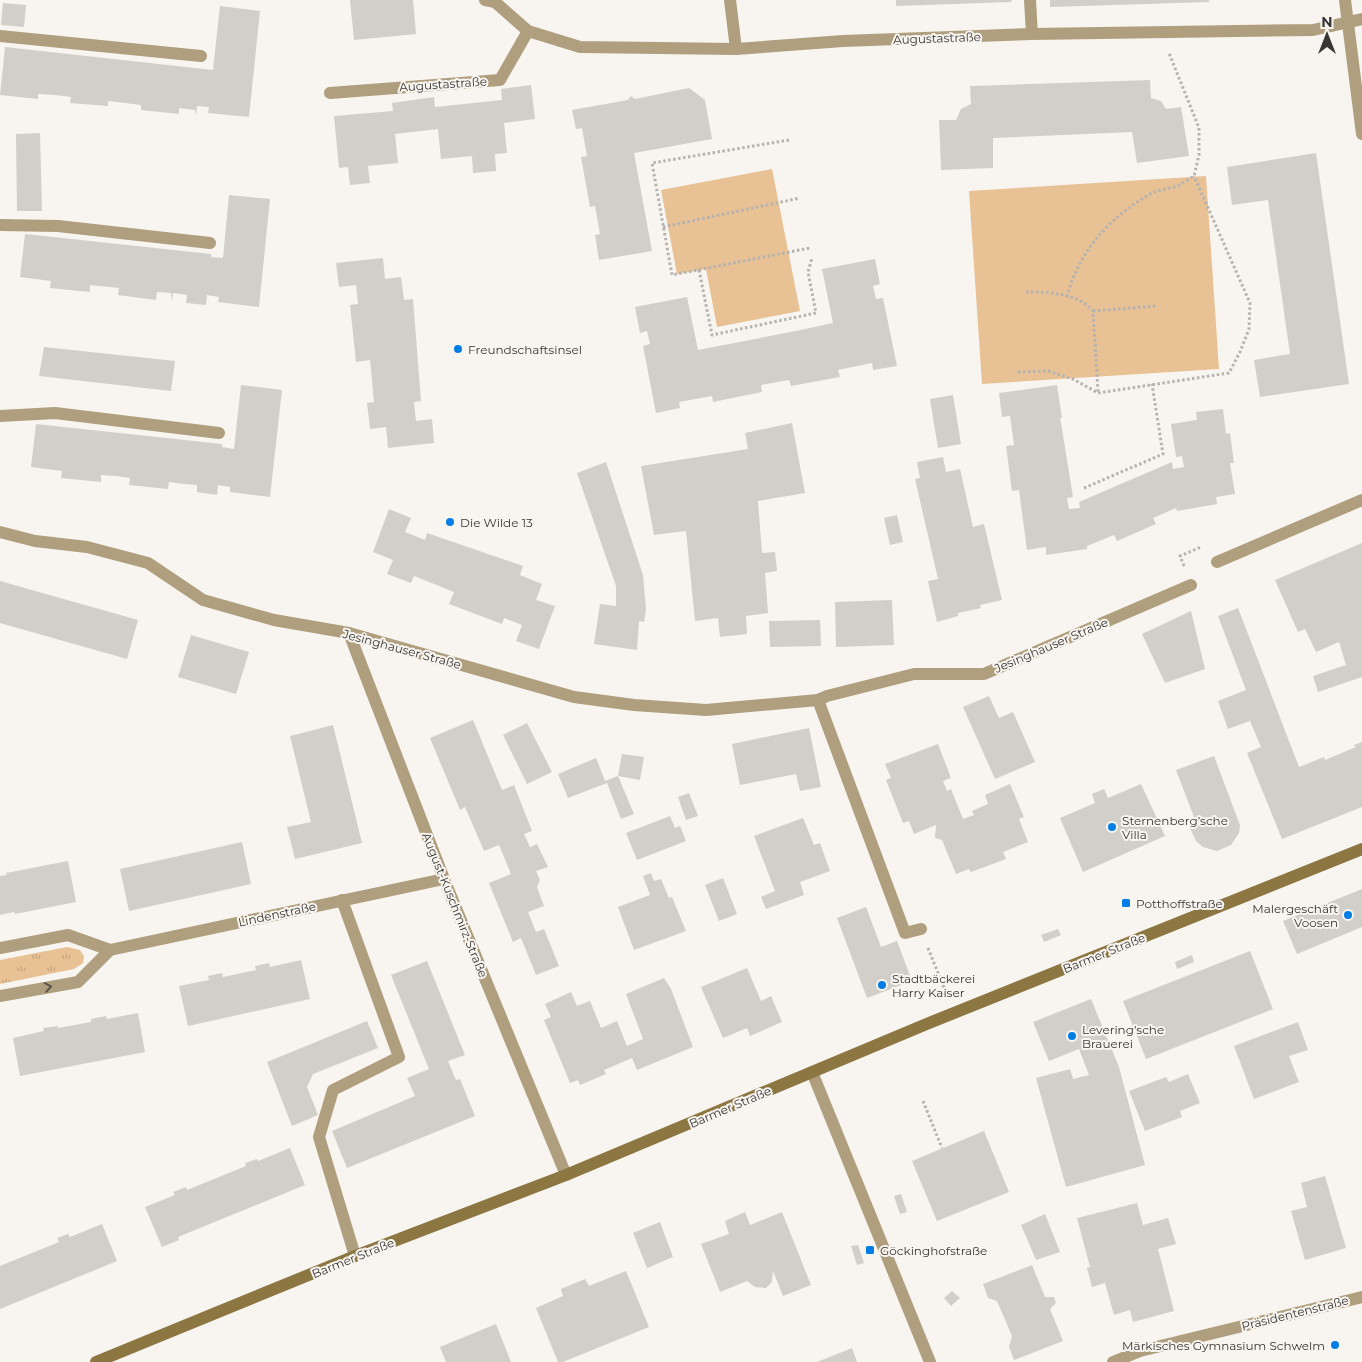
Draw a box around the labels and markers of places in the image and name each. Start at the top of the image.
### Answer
place label: Freundschaftsinsel [468,342,582,357]
marker: Freundschaftsinsel [452,343,464,355]
place label: Die Wilde 13 [460,515,533,530]
marker: Die Wilde 13 [444,516,456,528]
place label: Sternenberg’sche Villa [1122,813,1228,842]
marker: Sternenberg’sche Villa [1106,821,1118,833]
place label: Potthoffstraße [1136,896,1223,911]
marker: Potthoffstraße [1120,897,1132,909]
place label: Malergeschäft Voosen [1252,901,1338,930]
marker: Malergeschäft Voosen [1342,909,1354,921]
place label: Stadtbäckerei Harry Kaiser [892,971,975,1000]
marker: Stadtbäckerei Harry Kaiser [876,979,888,991]
place label: Levering’sche Brauerei [1082,1022,1164,1051]
marker: Levering’sche Brauerei [1066,1030,1078,1042]
place label: Göckinghofstraße [880,1243,987,1258]
marker: Göckinghofstraße [864,1244,876,1256]
place label: Märkisches Gymnasium Schwelm [1122,1338,1325,1353]
marker: Märkisches Gymnasium Schwelm [1329,1339,1341,1351]

